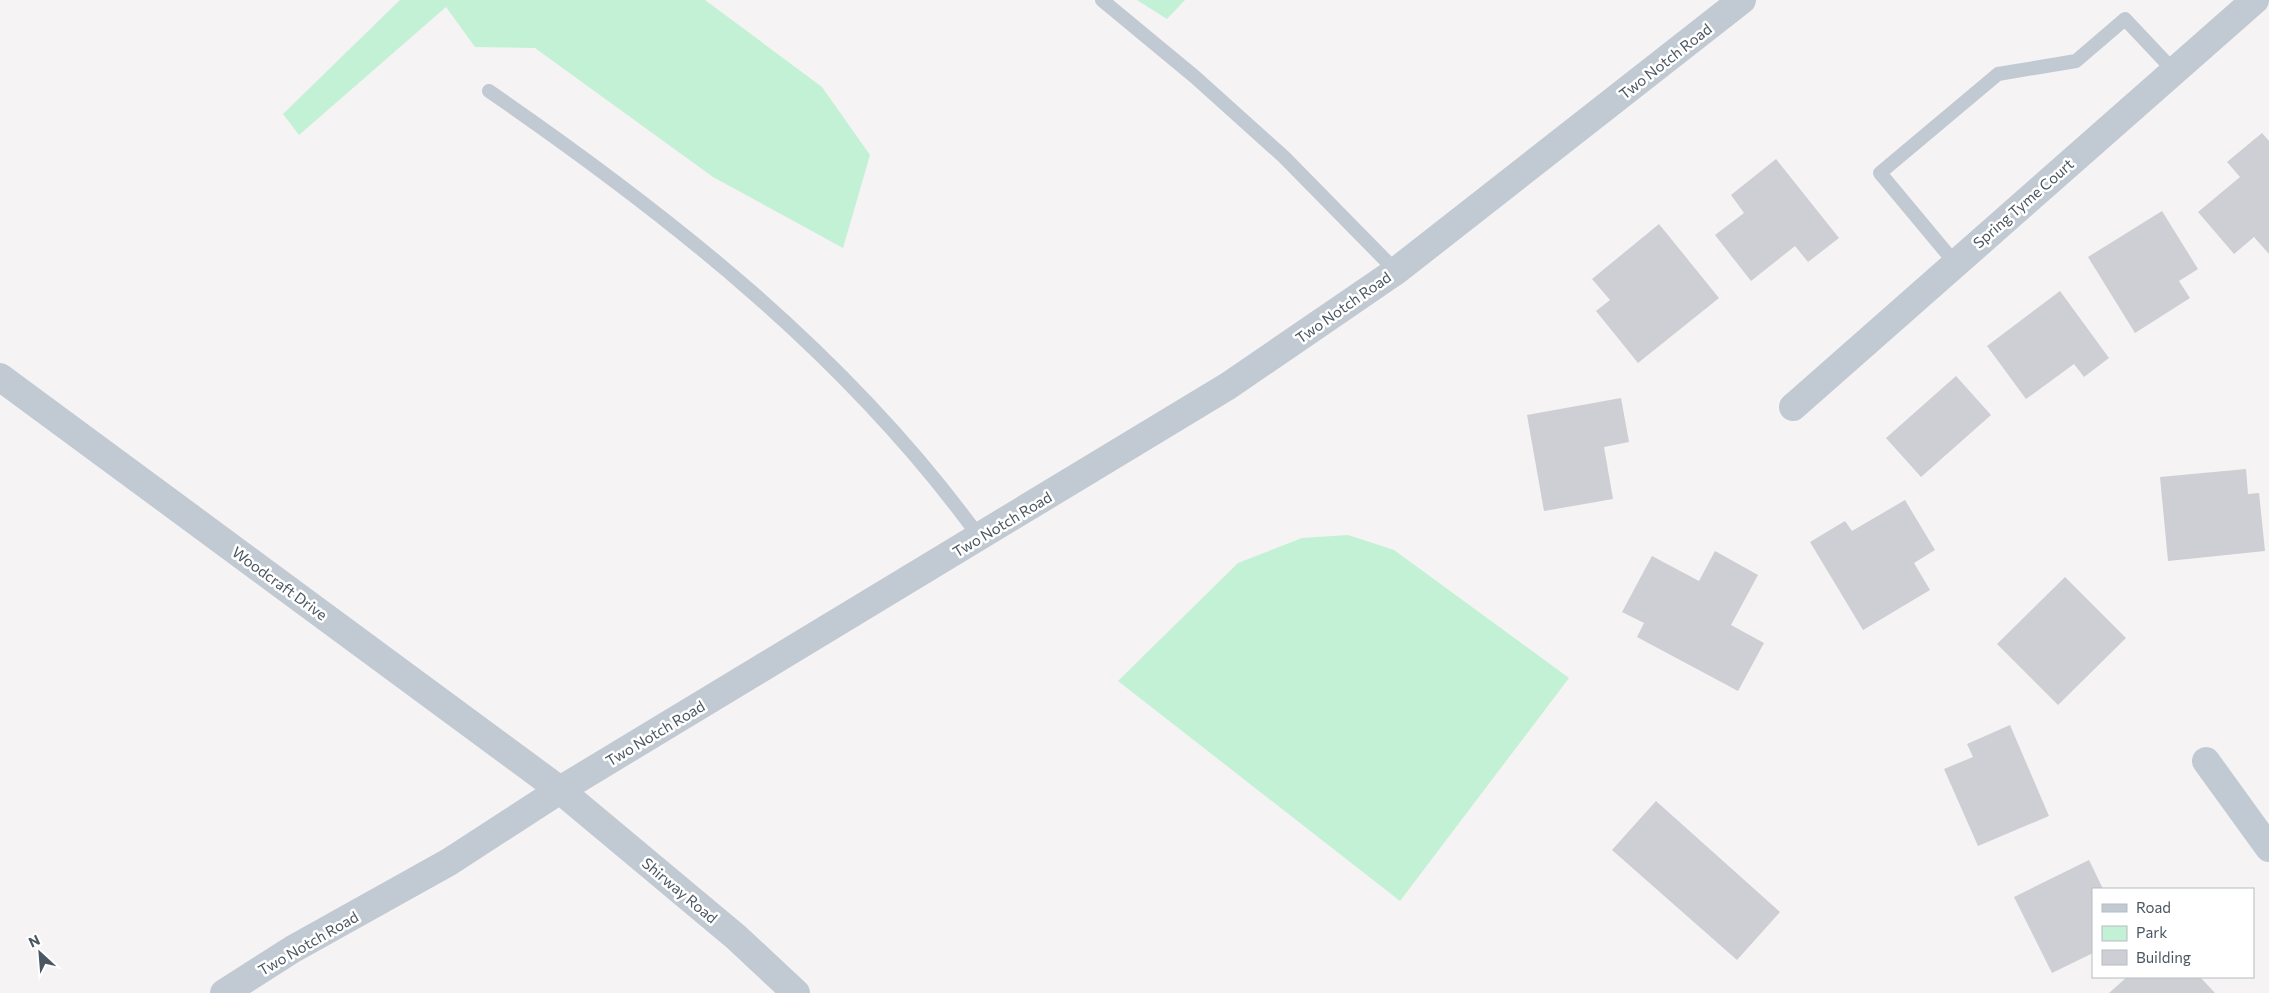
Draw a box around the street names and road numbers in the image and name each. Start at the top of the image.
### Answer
street label: Two Notch Road [1615,19,1715,103]
street label: Spring Tyme Court [1969,154,2077,252]
street label: Two Notch Road [1292,267,1394,347]
street label: Two Notch Road [949,487,1055,561]
street label: Woodcraft Drive [229,542,331,624]
street label: Two Notch Road [602,696,708,770]
street label: Shirway Road [639,853,721,927]
street label: Two Notch Road [255,907,361,979]

